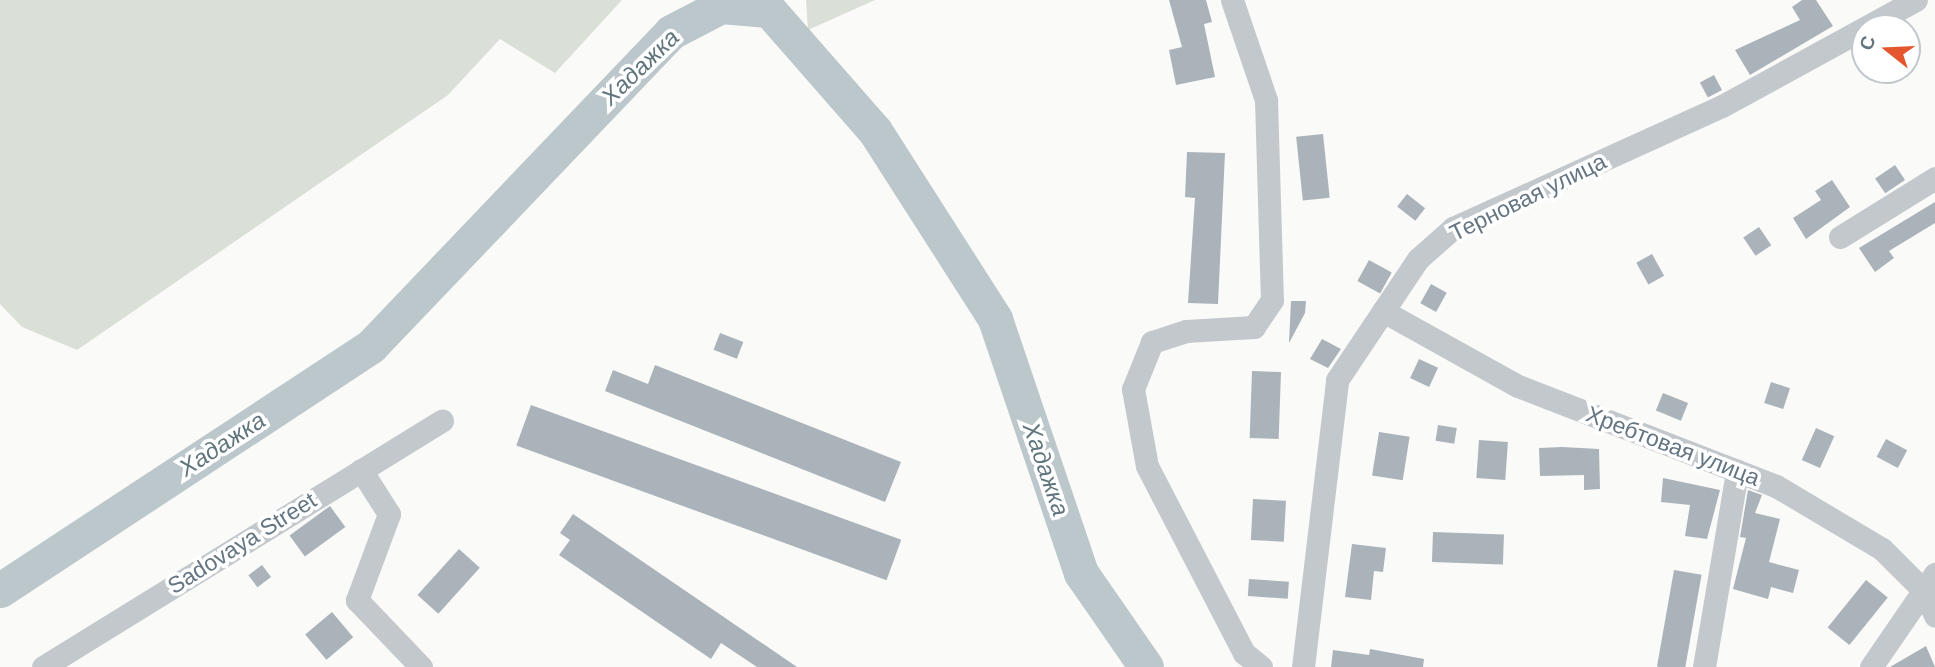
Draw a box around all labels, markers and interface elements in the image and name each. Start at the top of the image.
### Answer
north arrow [1851,14,1921,84]
water label: Хадажка [595,23,685,111]
text: С [1855,33,1880,53]
street label: Терновая улица [1445,147,1611,247]
street label: Хребтовая улица [1582,400,1764,492]
water label: Хадажка [173,405,271,483]
water label: Хадажка [1017,418,1075,520]
street label: Sadovaya Street [163,486,321,600]

